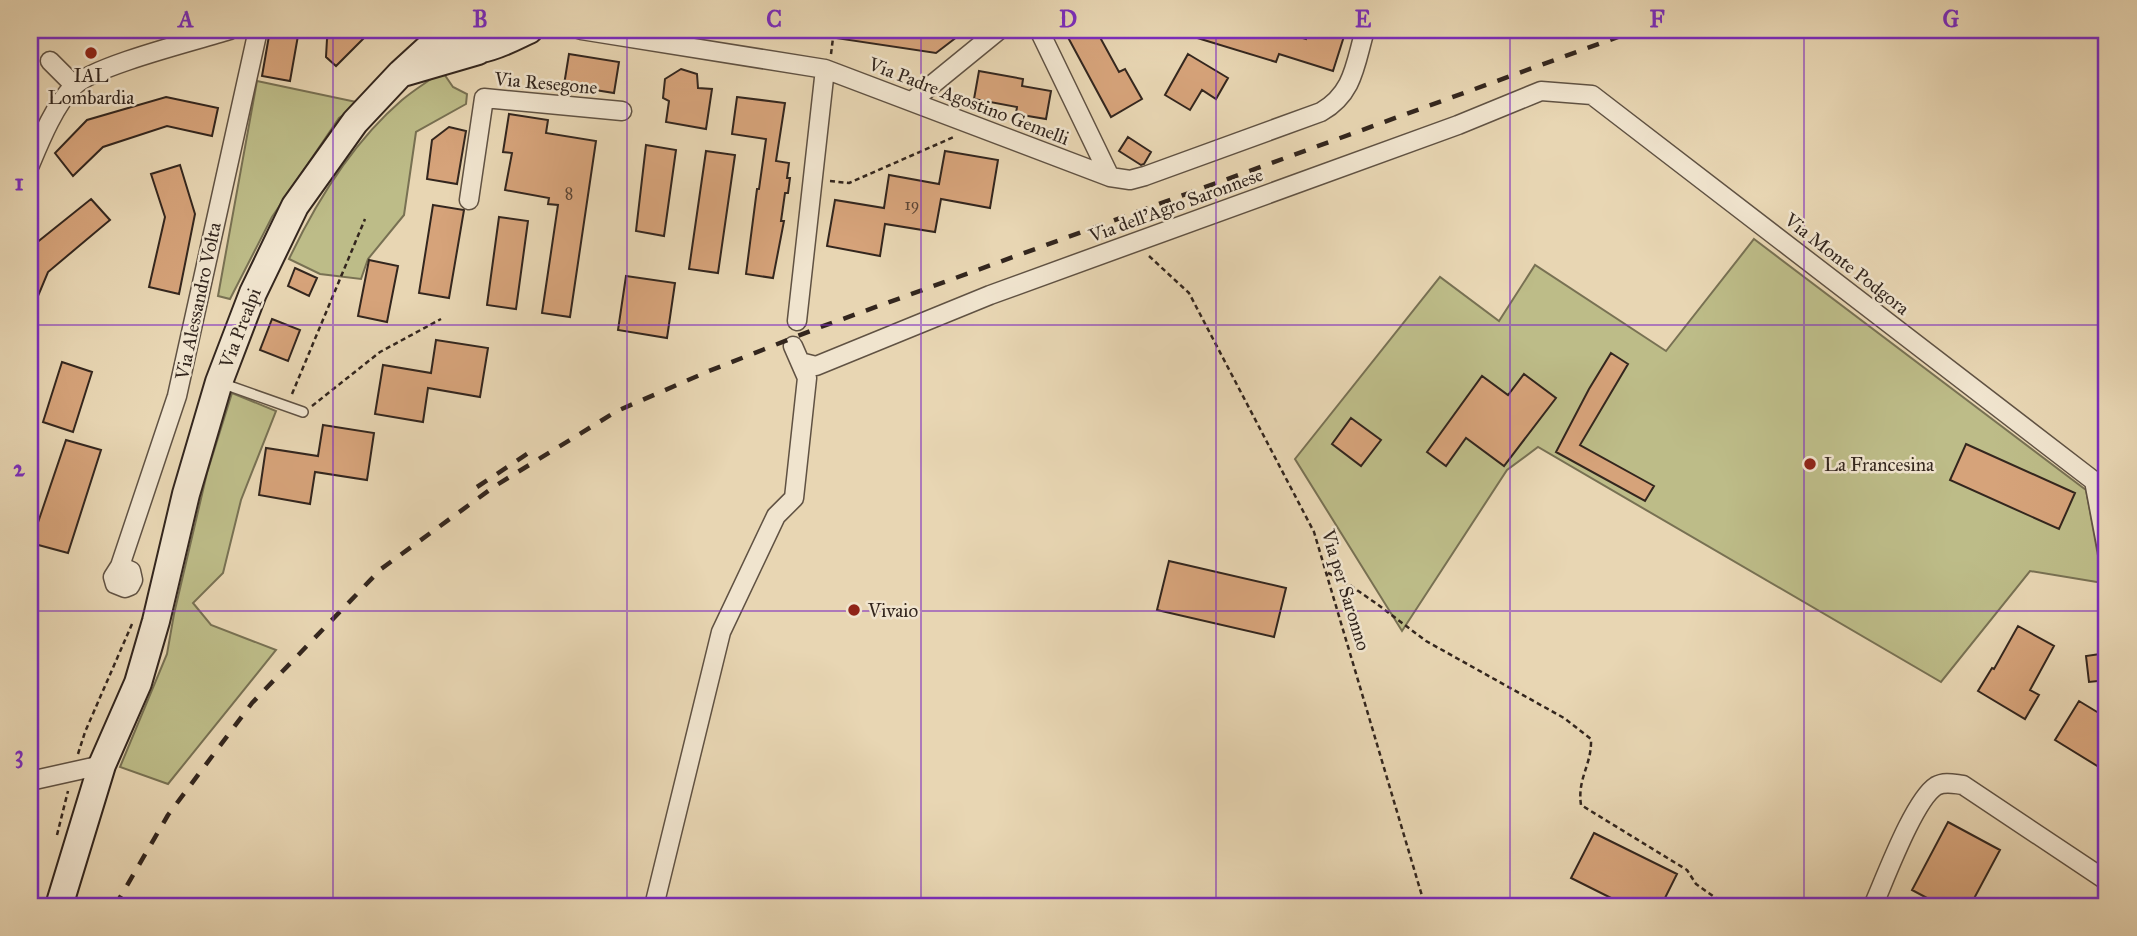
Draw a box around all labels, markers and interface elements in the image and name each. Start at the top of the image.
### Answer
text: A [176,5,194,33]
text: B [472,5,488,33]
text: C [766,5,782,33]
text: D [1059,5,1077,33]
text: E [1355,5,1372,33]
text: F [1649,5,1665,33]
text: G [1943,5,1960,33]
marker: IAL Lombardia [83,45,99,61]
street label: Via Padre Agostino Gemelli [864,52,1073,151]
place label: IAL Lombardia [48,64,135,109]
street label: Via Resegone [492,67,599,100]
street label: Via dell'Agro Saronnese [1085,163,1267,249]
text: 1 [14,168,24,196]
house number: 8 [565,184,573,203]
house number: 19 [905,195,919,214]
street label: Via Monte Podgora [1779,208,1915,321]
street label: Via Alessandro Volta [170,219,226,383]
street label: Via Prealpi [214,285,266,372]
place label: La Francesina [1824,453,1935,476]
text: 2 [13,454,25,482]
marker: La Francesina [1802,456,1818,472]
street label: Via per Saronno [1316,526,1375,653]
place label: Vivaio [867,599,918,622]
marker: Vivaio [846,602,862,618]
text: 3 [14,740,24,769]

